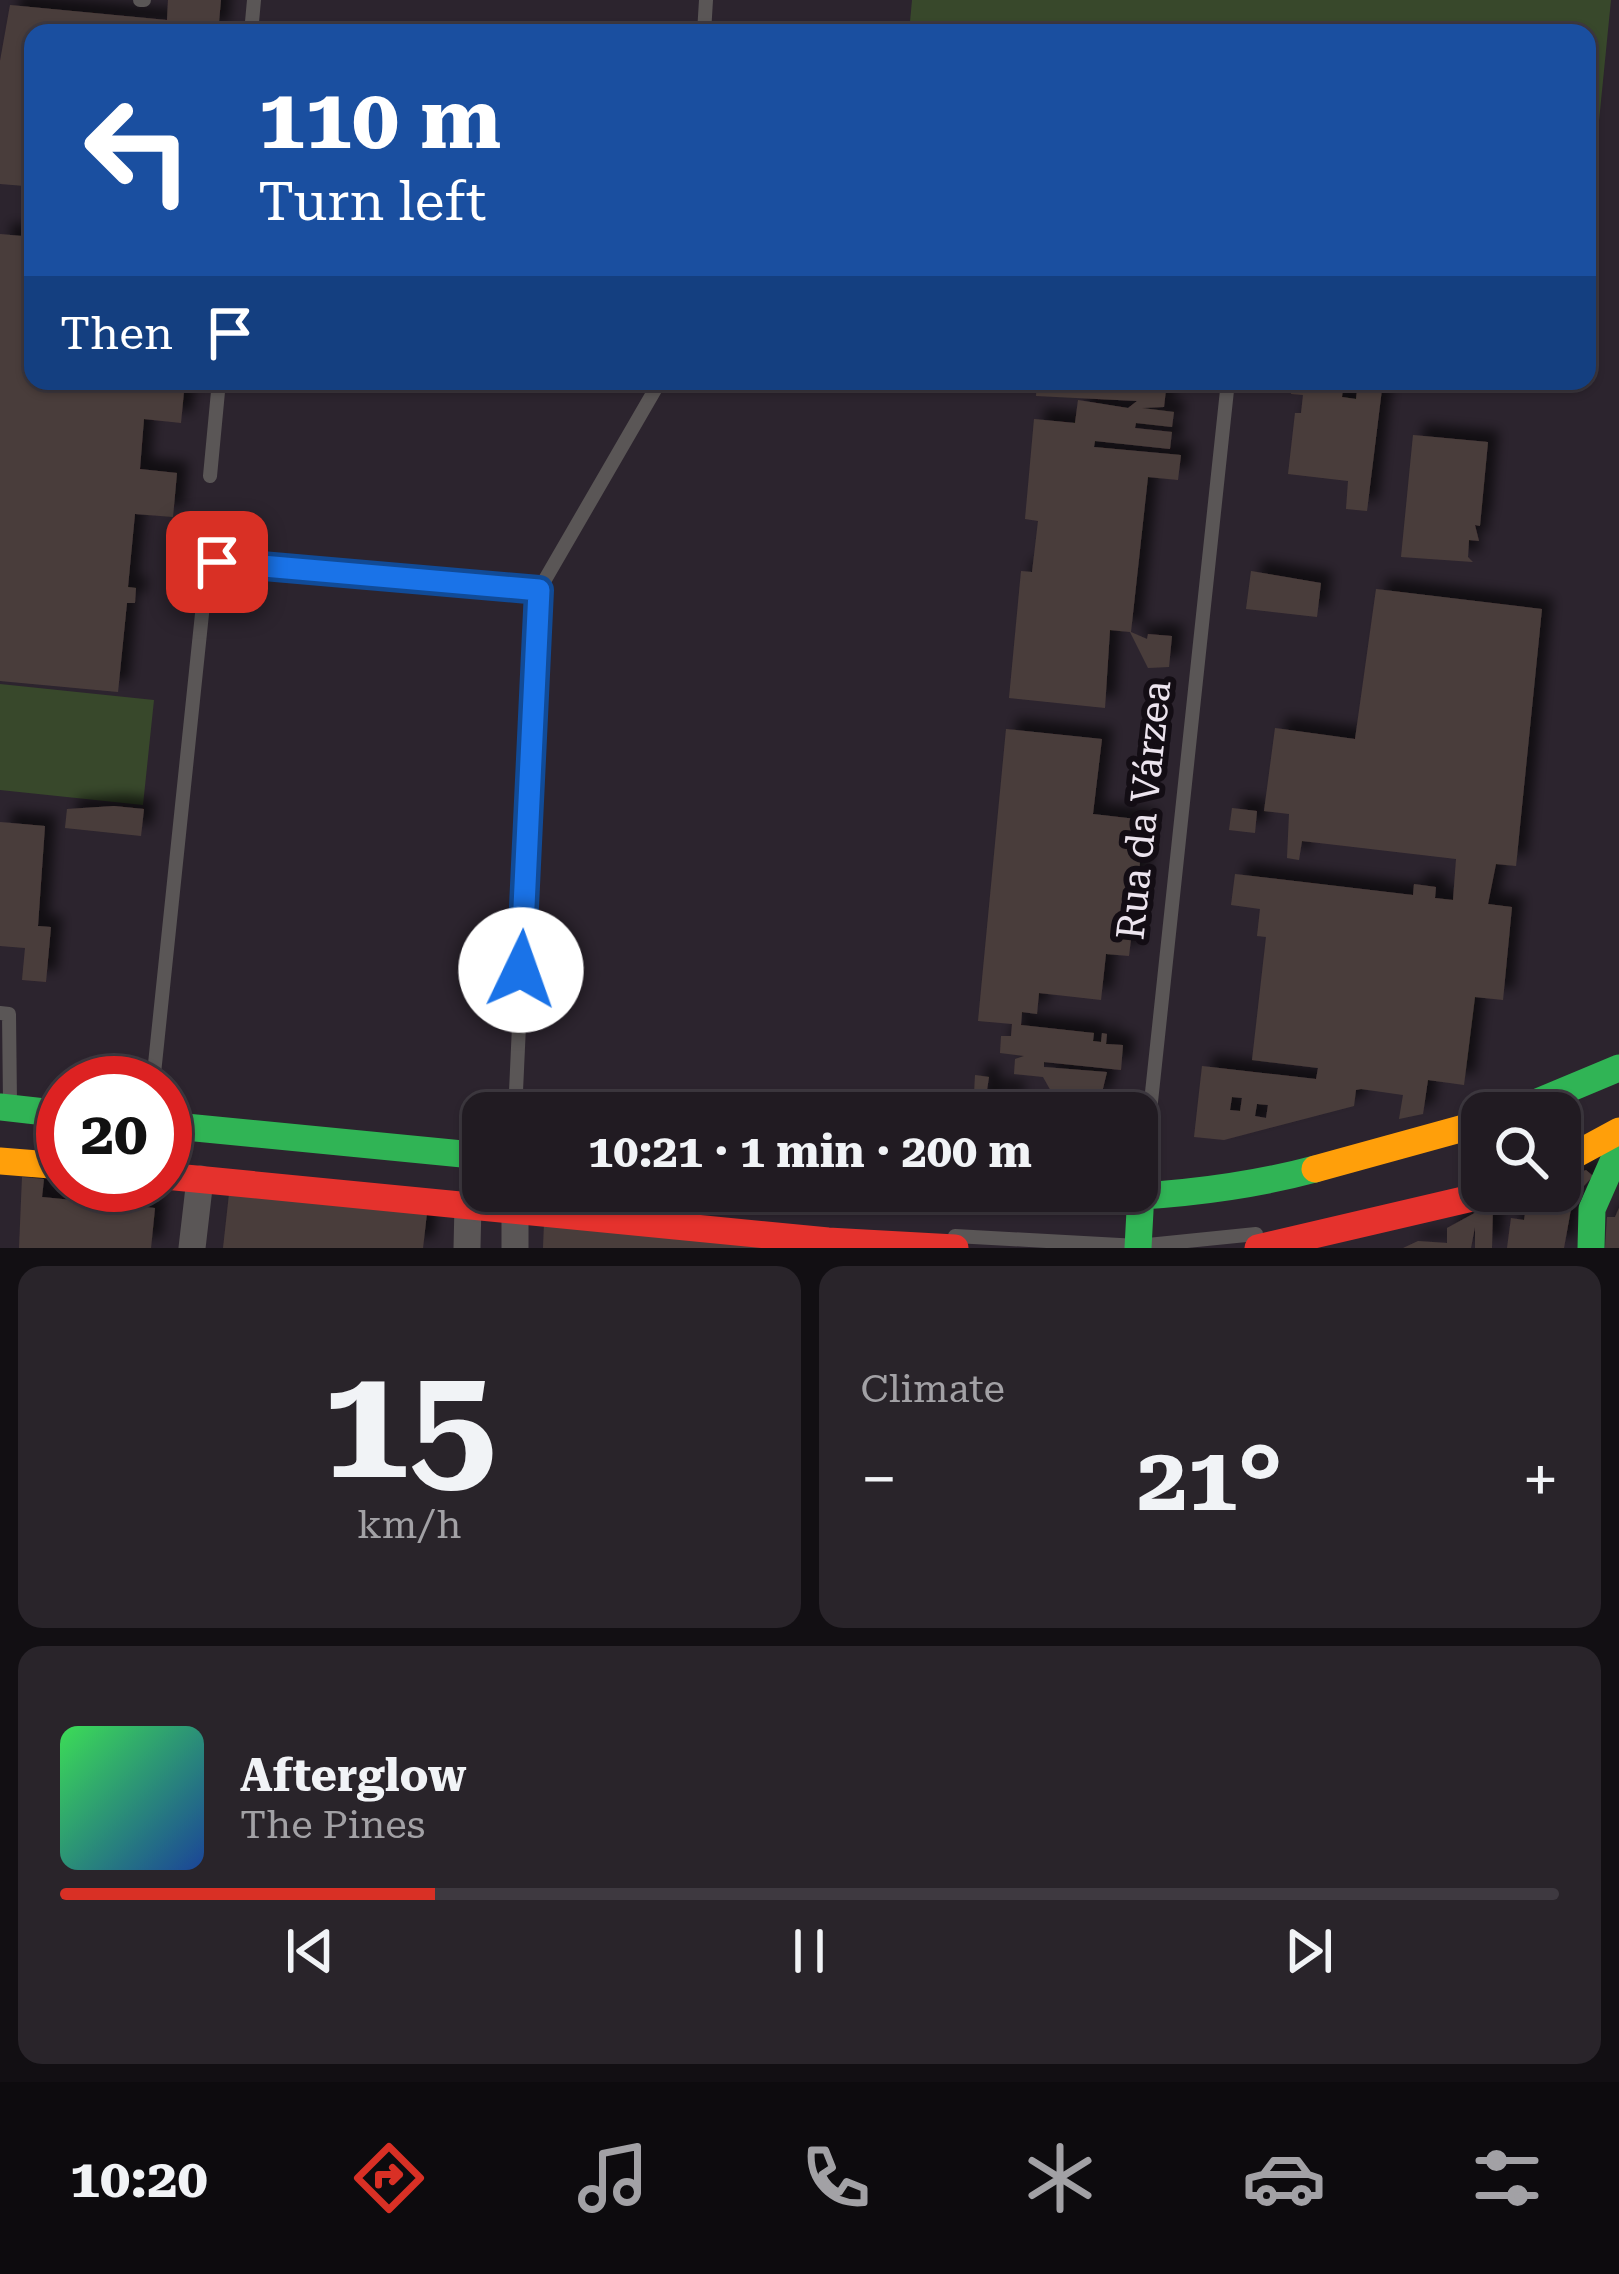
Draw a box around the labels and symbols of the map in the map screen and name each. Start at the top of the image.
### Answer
pin [166,511,268,613]
street label: Rua da Várzea [1108,678,1180,942]
position arrow [458,907,584,1033]
speed limit sign: 20 [36,1056,192,1212]

